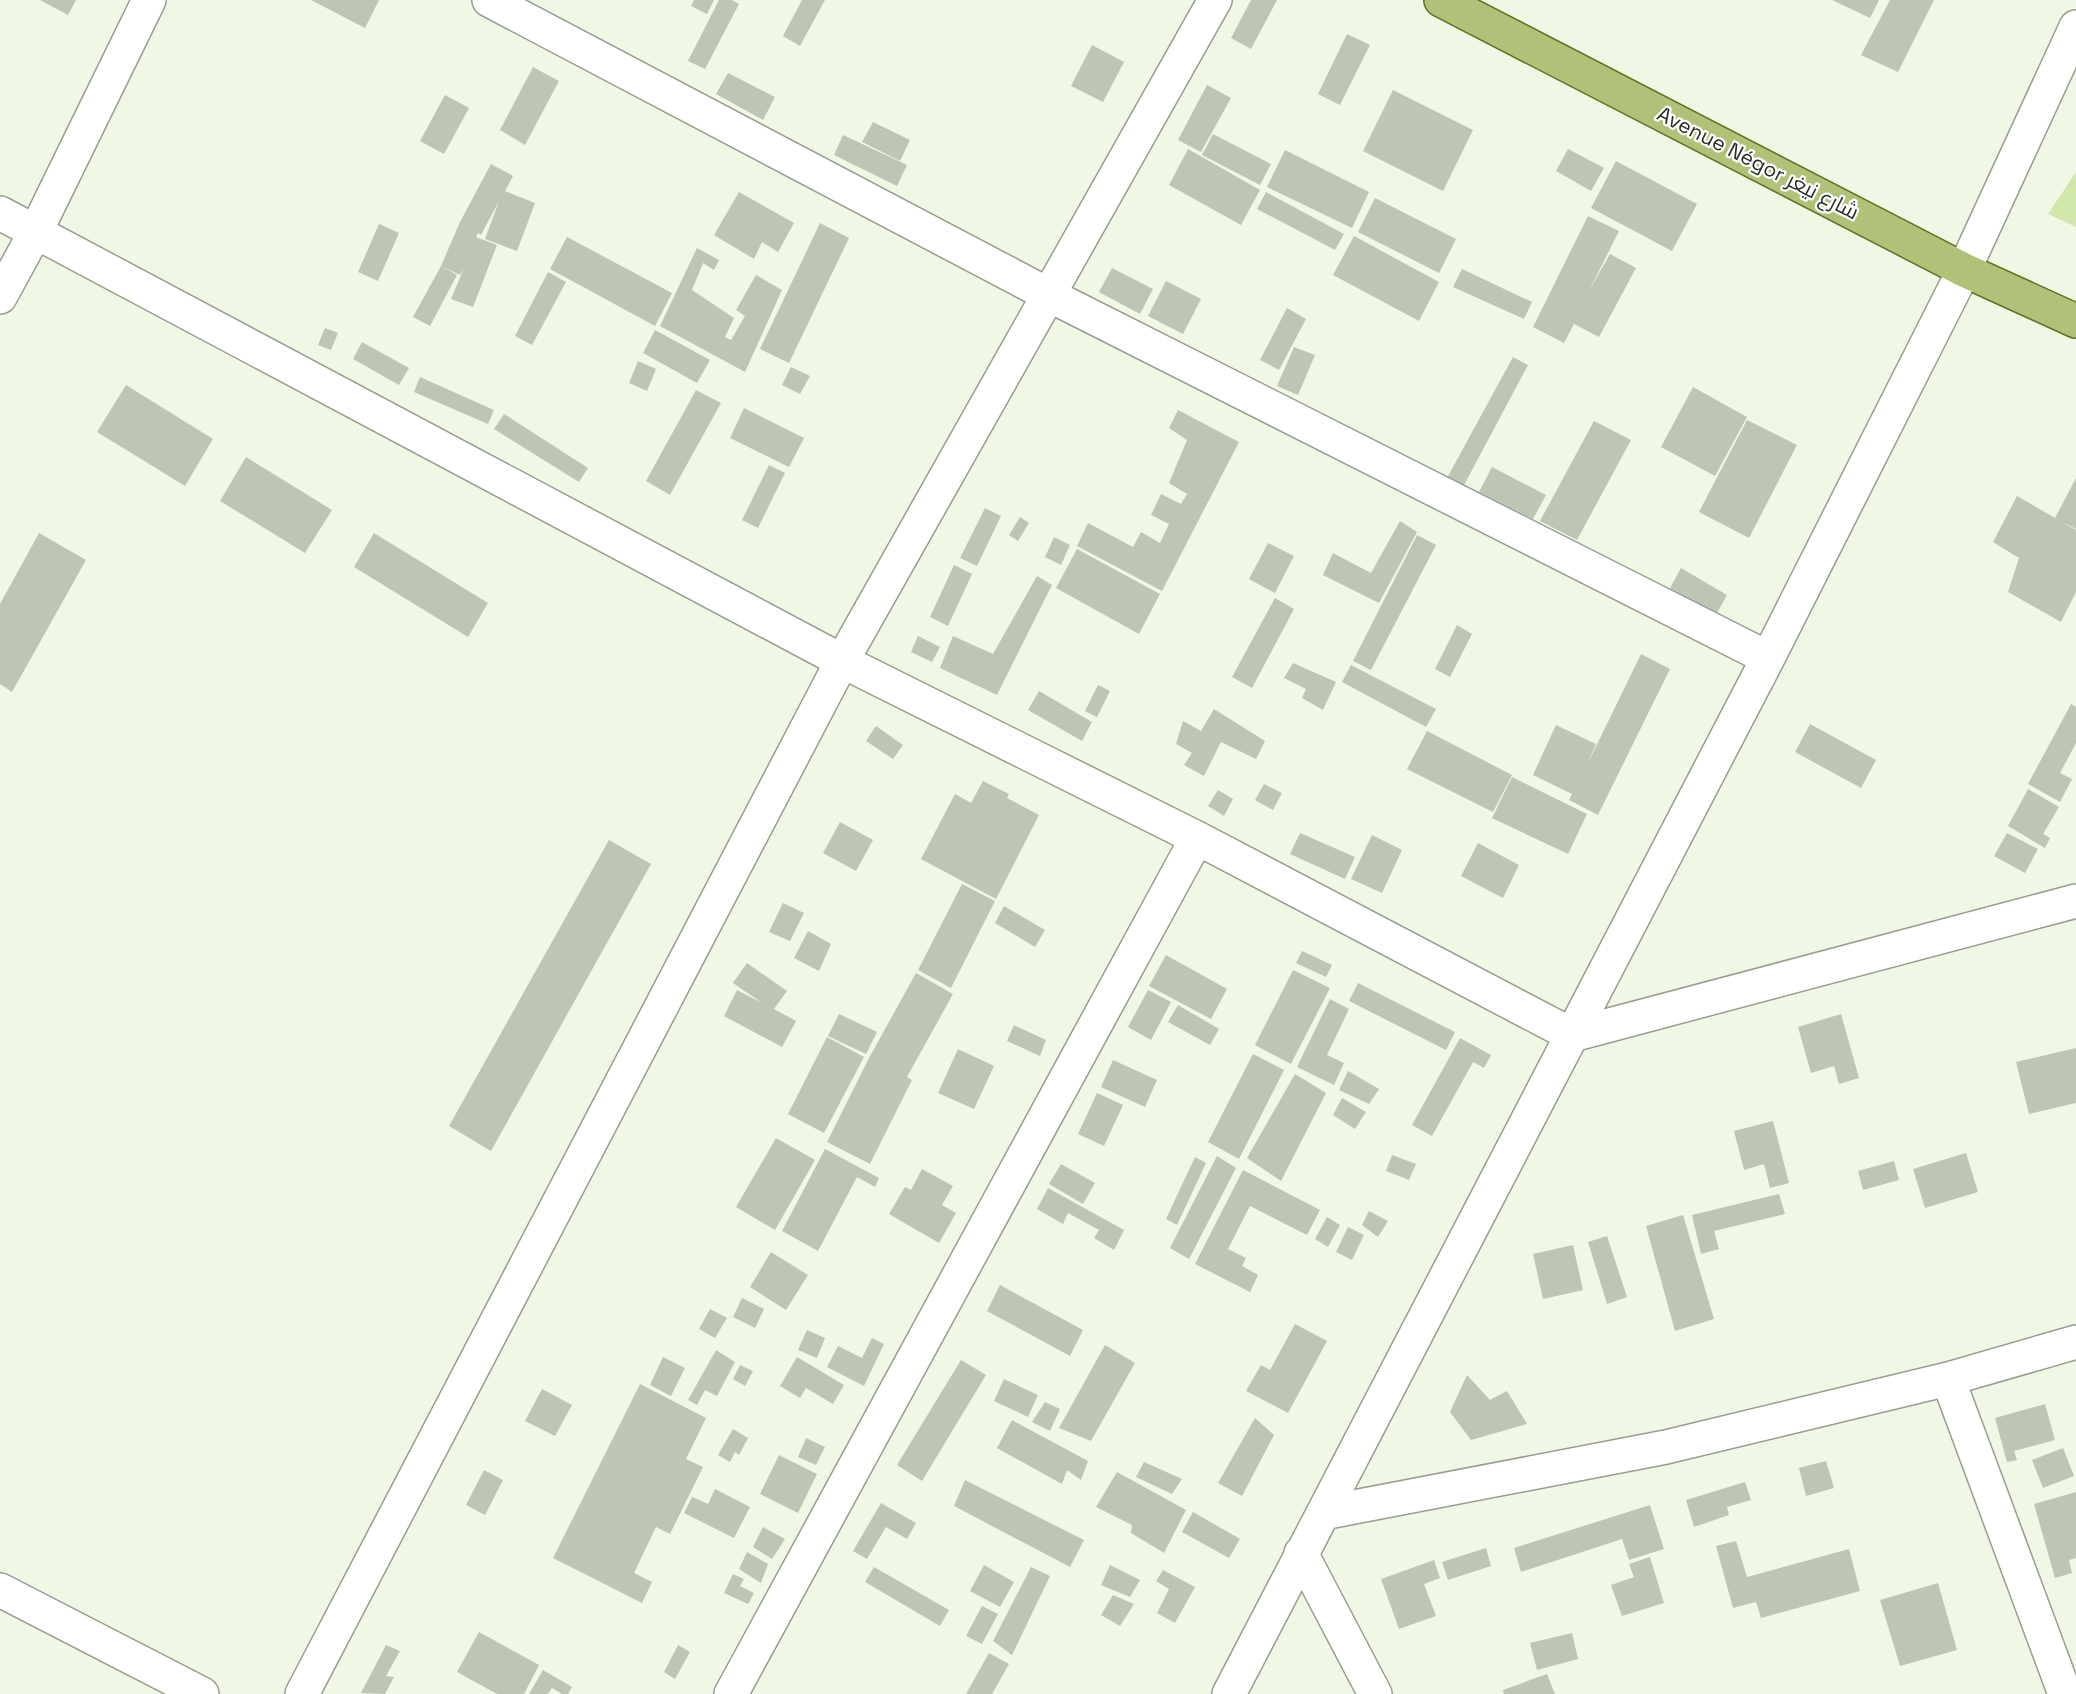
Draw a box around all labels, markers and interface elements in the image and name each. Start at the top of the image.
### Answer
street label: Avenue Négor شارع نيغر [1652,100,1864,226]

